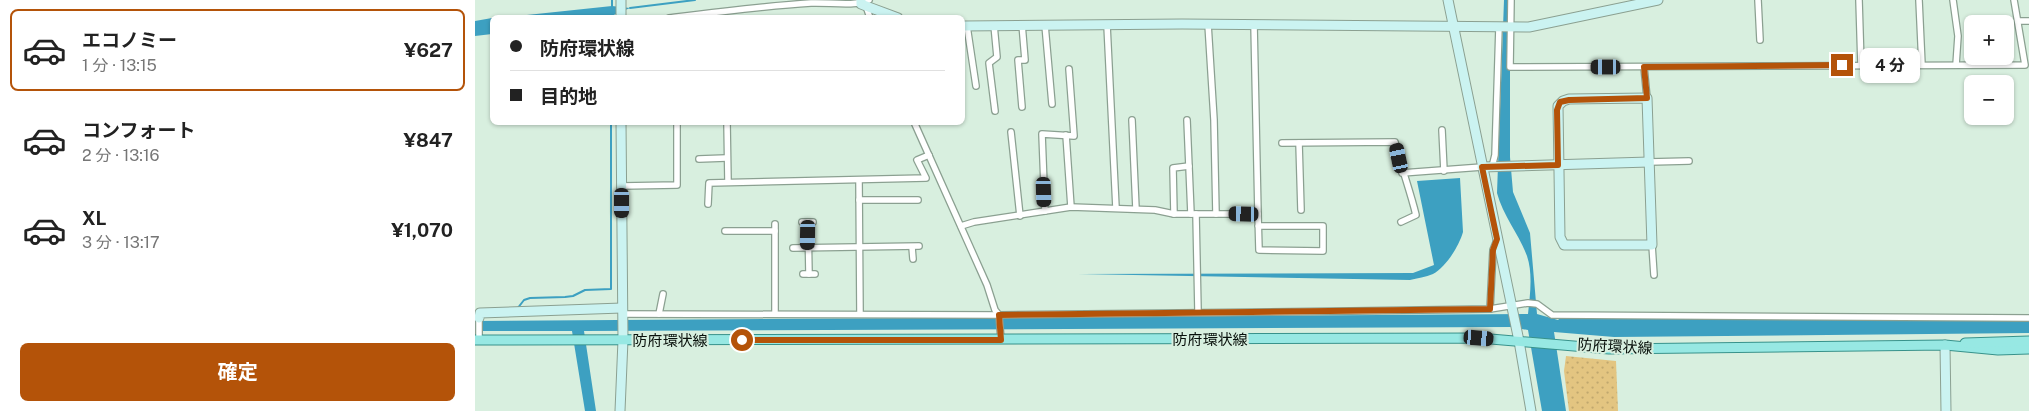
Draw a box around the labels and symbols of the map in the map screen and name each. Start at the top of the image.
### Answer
callout: 4 分 [1859,48,1919,82]
route end [1831,54,1853,76]
car [1591,60,1621,75]
car [1388,142,1409,174]
car [1035,177,1052,207]
car [614,188,629,218]
car [1228,206,1259,222]
car [800,220,815,250]
route start [731,329,753,351]
car [1463,329,1494,347]
street label: 防府環状線 [1172,331,1248,348]
street label: 防府環状線 [632,332,708,349]
street label: 防府環状線 [1577,336,1653,356]

